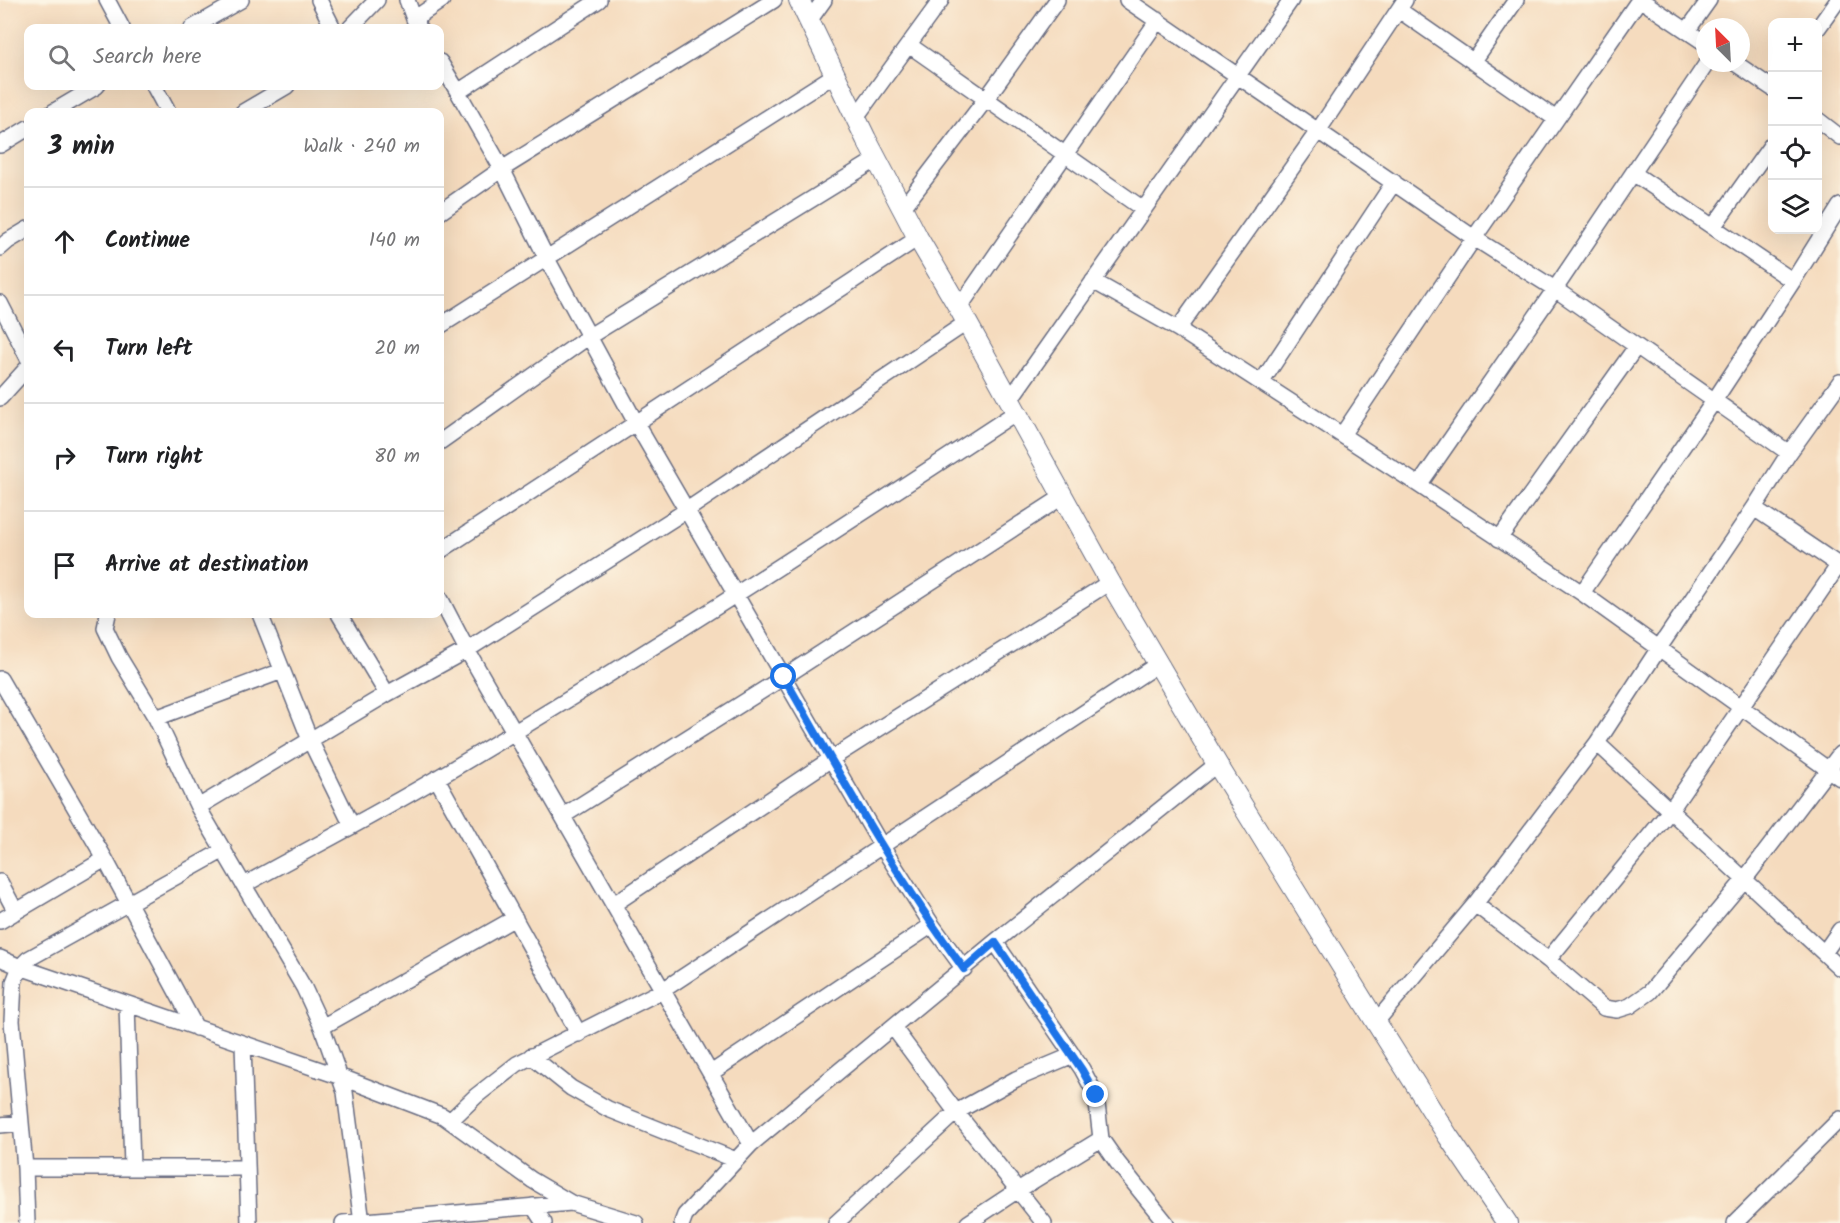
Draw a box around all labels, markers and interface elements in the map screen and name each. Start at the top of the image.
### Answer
north arrow [1696,18,1750,72]
map controls [1768,18,1822,234]
button: + [1768,18,1822,72]
search box [24,24,444,90]
text: Search here [93,40,201,75]
icon: search [45,41,78,74]
button: − [1768,72,1822,126]
text: 3 min [48,126,115,168]
button: locate [1768,126,1822,180]
text: Walk · 240 m [303,131,420,163]
button: layers [1768,180,1822,234]
text: Continue [105,224,190,259]
icon: ahead [48,225,81,258]
text: 140 m [369,225,420,257]
text: Turn left [105,332,192,367]
icon: left [48,333,81,366]
text: 20 m [374,333,420,365]
text: Turn right [105,440,203,475]
icon: right [48,441,81,474]
text: 80 m [374,441,420,473]
text: Arrive at destination [105,548,308,583]
icon: arrive [48,549,81,582]
route start [770,663,796,689]
route end [1082,1081,1108,1107]

